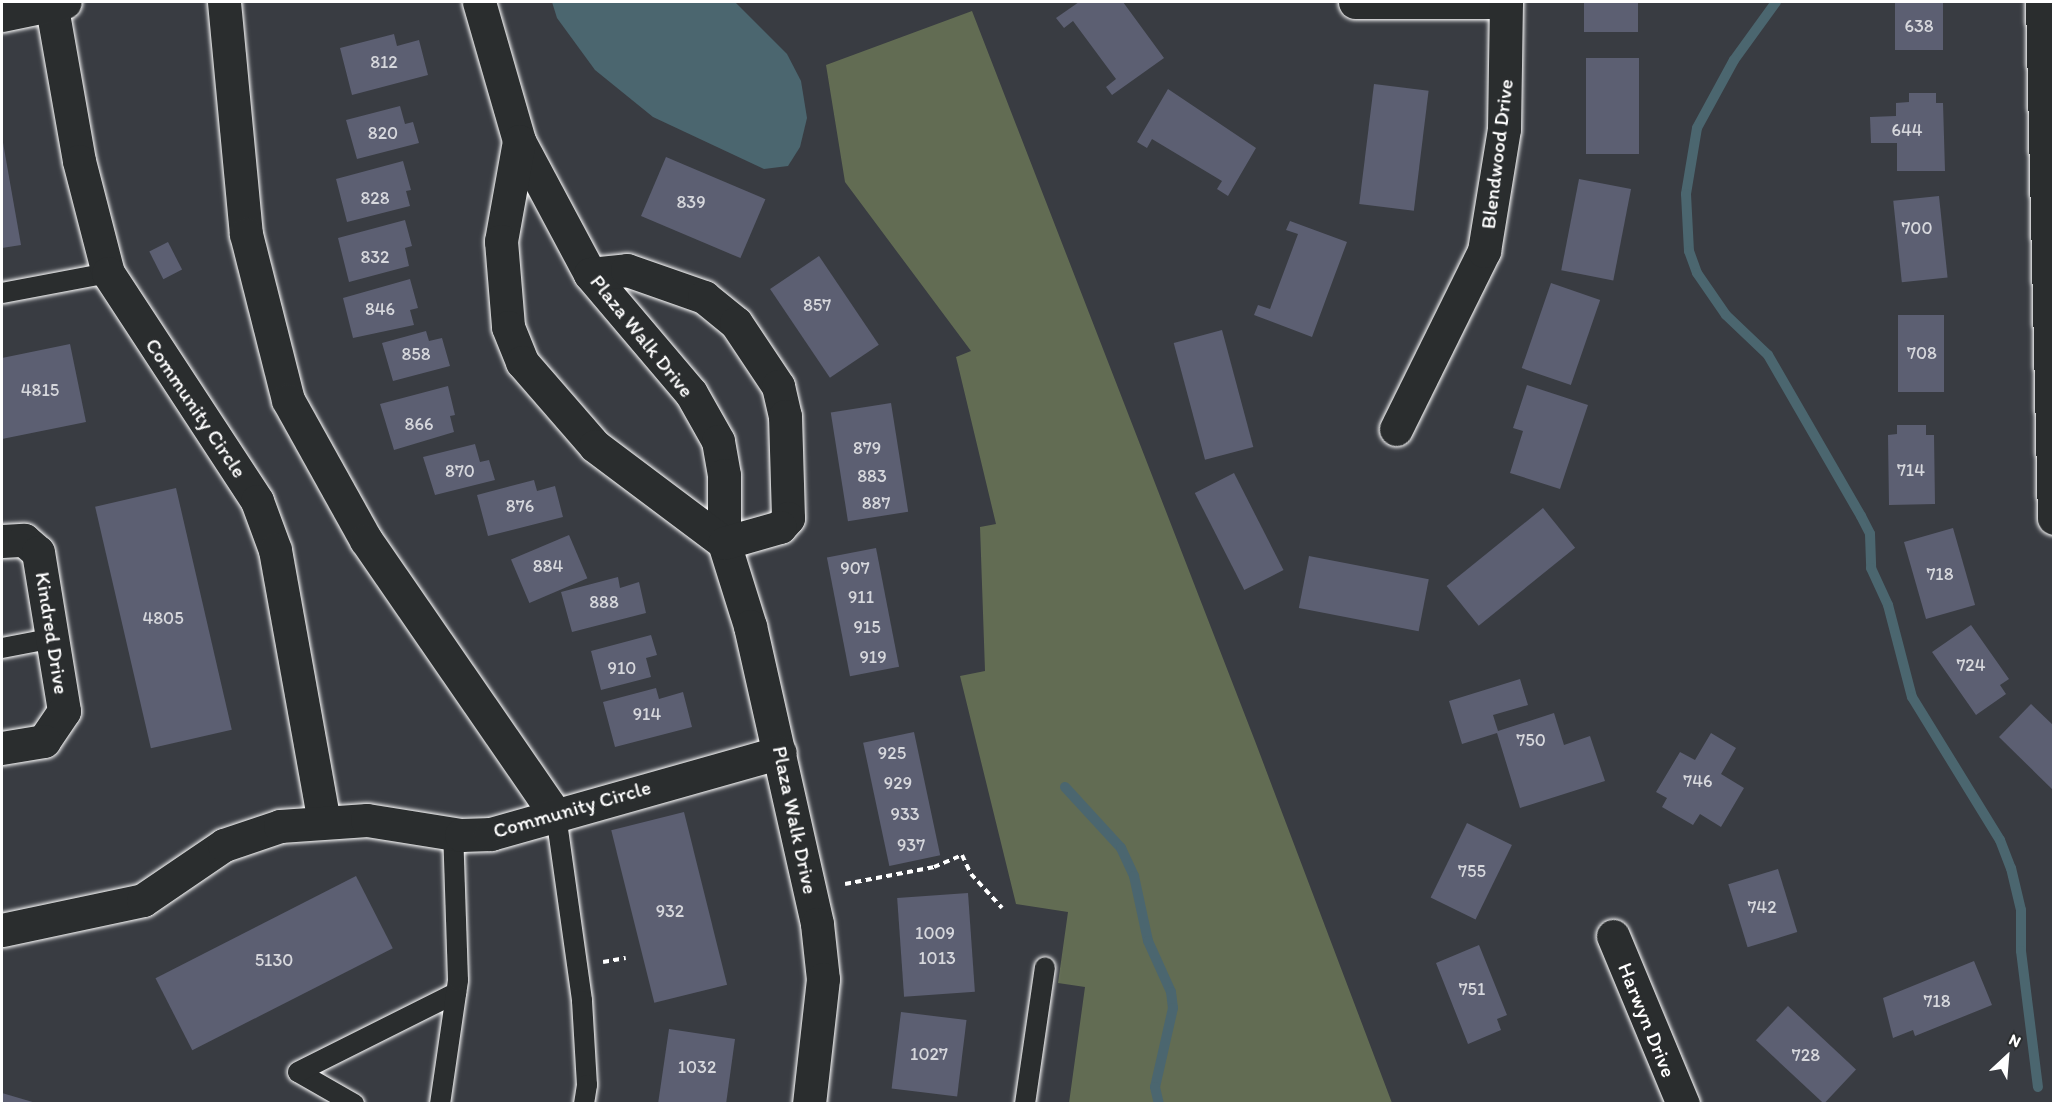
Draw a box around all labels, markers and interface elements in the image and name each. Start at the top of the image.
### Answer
house number: 638 [1904,15,1934,37]
house number: 812 [370,51,398,73]
street label: Blendwood Drive [1475,78,1519,230]
house number: 644 [1891,119,1923,141]
house number: 820 [368,122,398,144]
house number: 828 [360,187,390,209]
house number: 839 [676,191,706,213]
house number: 700 [1901,217,1933,239]
house number: 832 [360,246,390,268]
street label: Plaza Walk Drive [585,270,699,402]
house number: 857 [803,294,831,316]
house number: 846 [365,298,395,320]
street label: Community Circle [140,334,252,482]
house number: 708 [1907,342,1937,364]
house number: 858 [401,343,431,365]
house number: 4815 [21,379,59,401]
house number: 866 [405,413,433,435]
house number: 879 [853,437,881,459]
house number: 714 [1897,459,1925,481]
house number: 870 [445,460,475,482]
house number: 883 [857,465,887,487]
house number: 887 [862,492,890,514]
house number: 876 [506,495,534,517]
house number: 884 [533,555,563,577]
house number: 907 [840,557,870,579]
house number: 718 [1926,563,1954,585]
street label: Kindred Drive [30,570,74,696]
house number: 911 [848,586,874,608]
house number: 888 [589,591,619,613]
house number: 4805 [142,607,184,629]
house number: 915 [853,616,881,638]
house number: 919 [859,646,887,668]
house number: 724 [1956,654,1986,676]
house number: 910 [608,657,636,679]
house number: 914 [633,703,661,725]
house number: 750 [1516,729,1546,751]
house number: 925 [878,742,906,764]
street label: Plaza Walk Drive [767,744,823,896]
house number: 746 [1683,770,1713,792]
house number: 929 [884,772,912,794]
street label: Community Circle [490,774,654,844]
house number: 933 [890,803,920,825]
house number: 937 [897,834,925,856]
house number: 755 [1458,860,1486,882]
house number: 742 [1747,896,1777,918]
house number: 932 [656,900,684,922]
house number: 1009 [915,922,955,944]
house number: 1013 [918,947,956,969]
house number: 5130 [255,949,293,971]
street label: Harwyn Drive [1612,959,1682,1081]
house number: 751 [1459,978,1485,1000]
house number: 718 [1923,990,1951,1012]
north arrow [1977,1027,2037,1087]
text: N [2006,1029,2024,1051]
house number: 1027 [910,1043,948,1065]
house number: 728 [1792,1044,1820,1066]
house number: 1032 [678,1056,716,1078]

